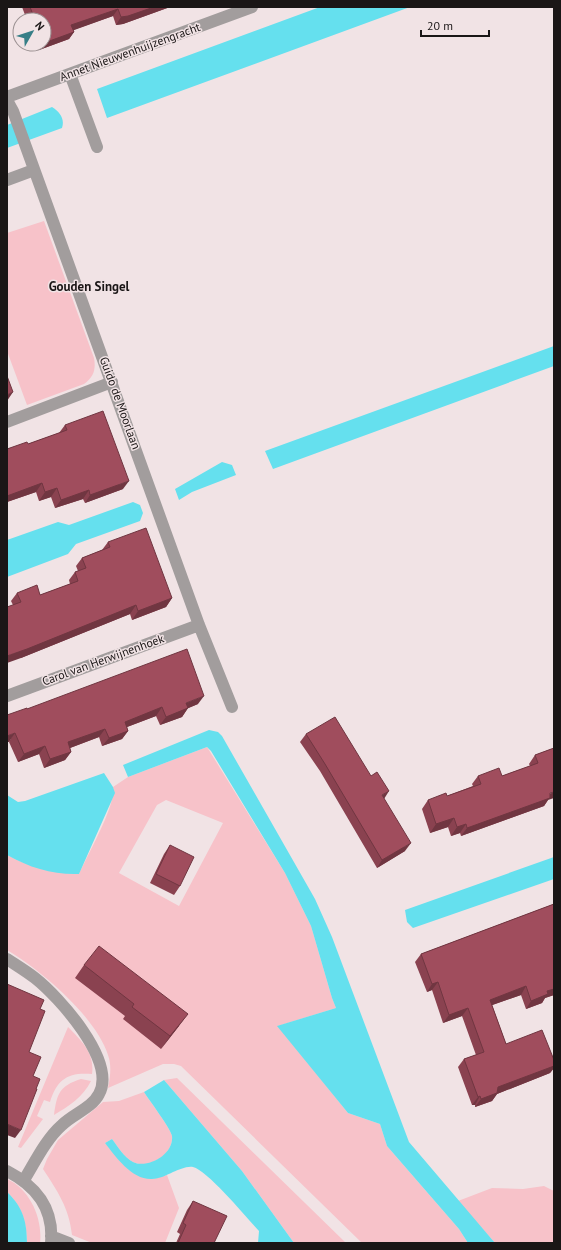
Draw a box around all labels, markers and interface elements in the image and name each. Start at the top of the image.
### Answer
north arrow [12,12,52,52]
scale bar [421,12,489,38]
text: N [32,18,47,33]
text: 20 m [427,18,453,33]
street label: Annet Nieuwenhuijzengracht [57,19,202,84]
district label: Gouden Singel [49,278,130,295]
street label: Guido de Moorlaan [97,355,144,451]
street label: Carol van Herwijnenhoek [40,630,166,689]

